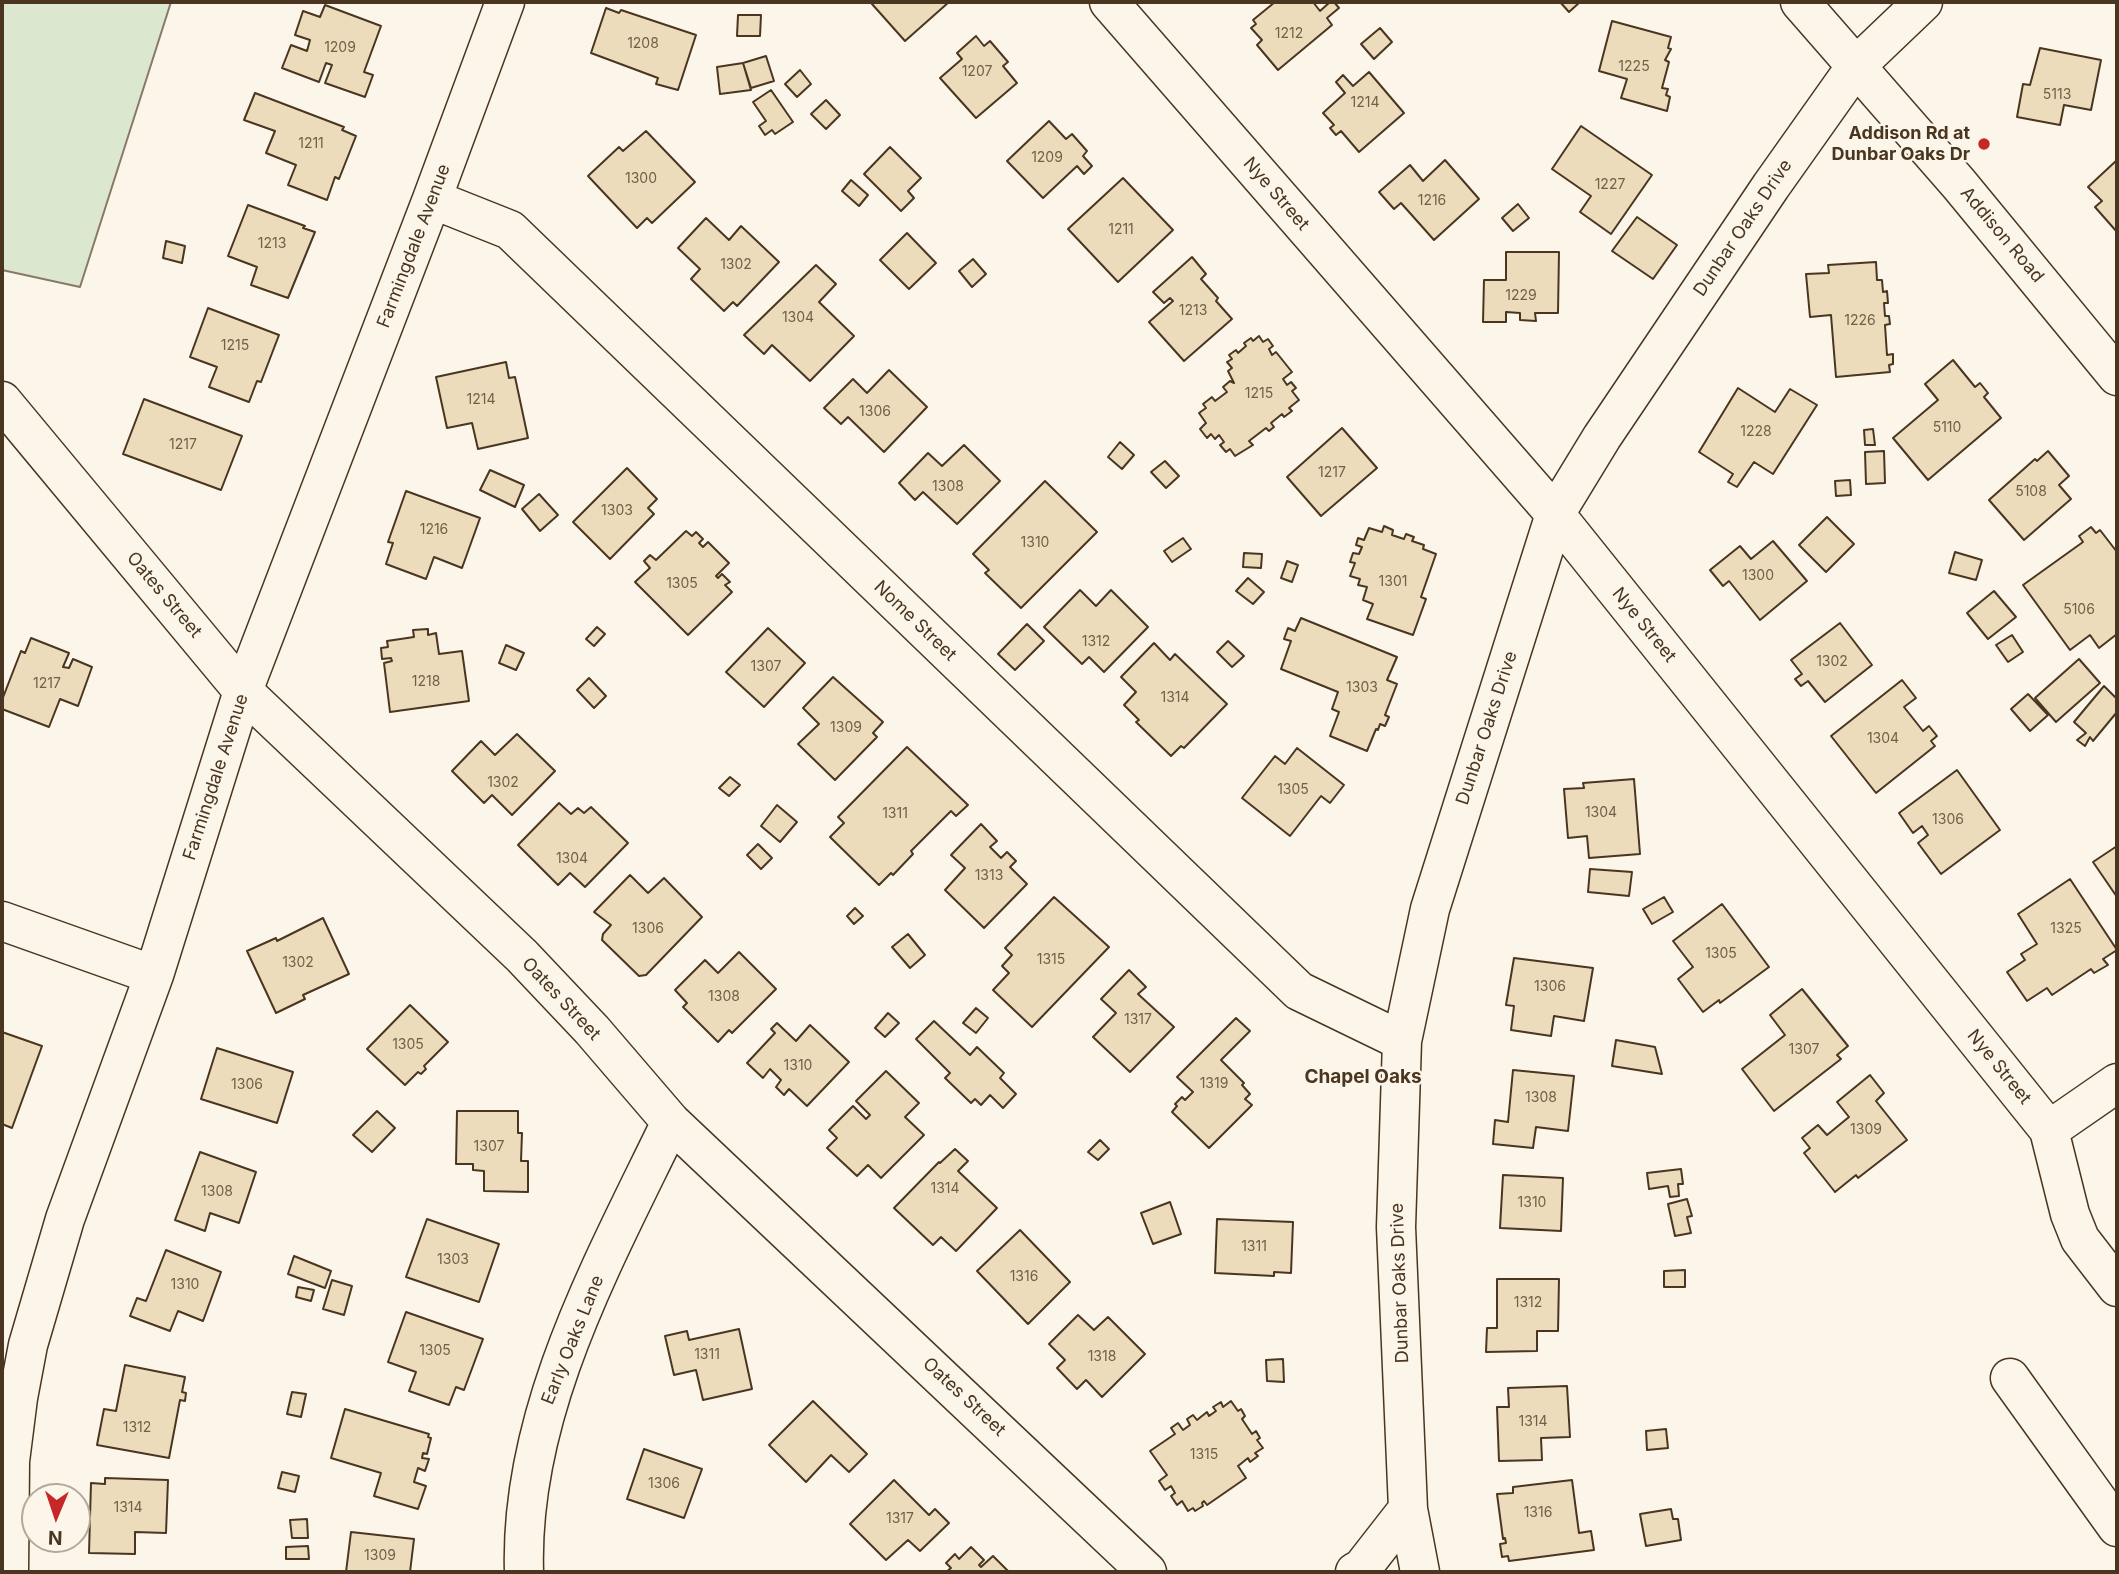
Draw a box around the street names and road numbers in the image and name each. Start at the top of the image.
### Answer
street label: Nye Street [1238,153,1314,235]
street label: Dunbar Oaks Drive [1689,155,1797,301]
street label: Farmingdale Avenue [373,161,455,331]
street label: Addison Road [1956,183,2048,287]
street label: Oates Street [122,548,206,642]
street label: Nome Street [869,576,961,666]
street label: Nye Street [1607,583,1681,667]
street label: Dunbar Oaks Drive [1452,648,1522,808]
street label: Farmingdale Avenue [179,691,253,863]
street label: Oates Street [517,953,605,1045]
street label: Nye Street [1962,1025,2036,1109]
street label: Dunbar Oaks Drive [1386,1202,1414,1364]
street label: Early Oaks Lane [537,1272,609,1408]
street label: Oates Street [918,1353,1010,1441]

